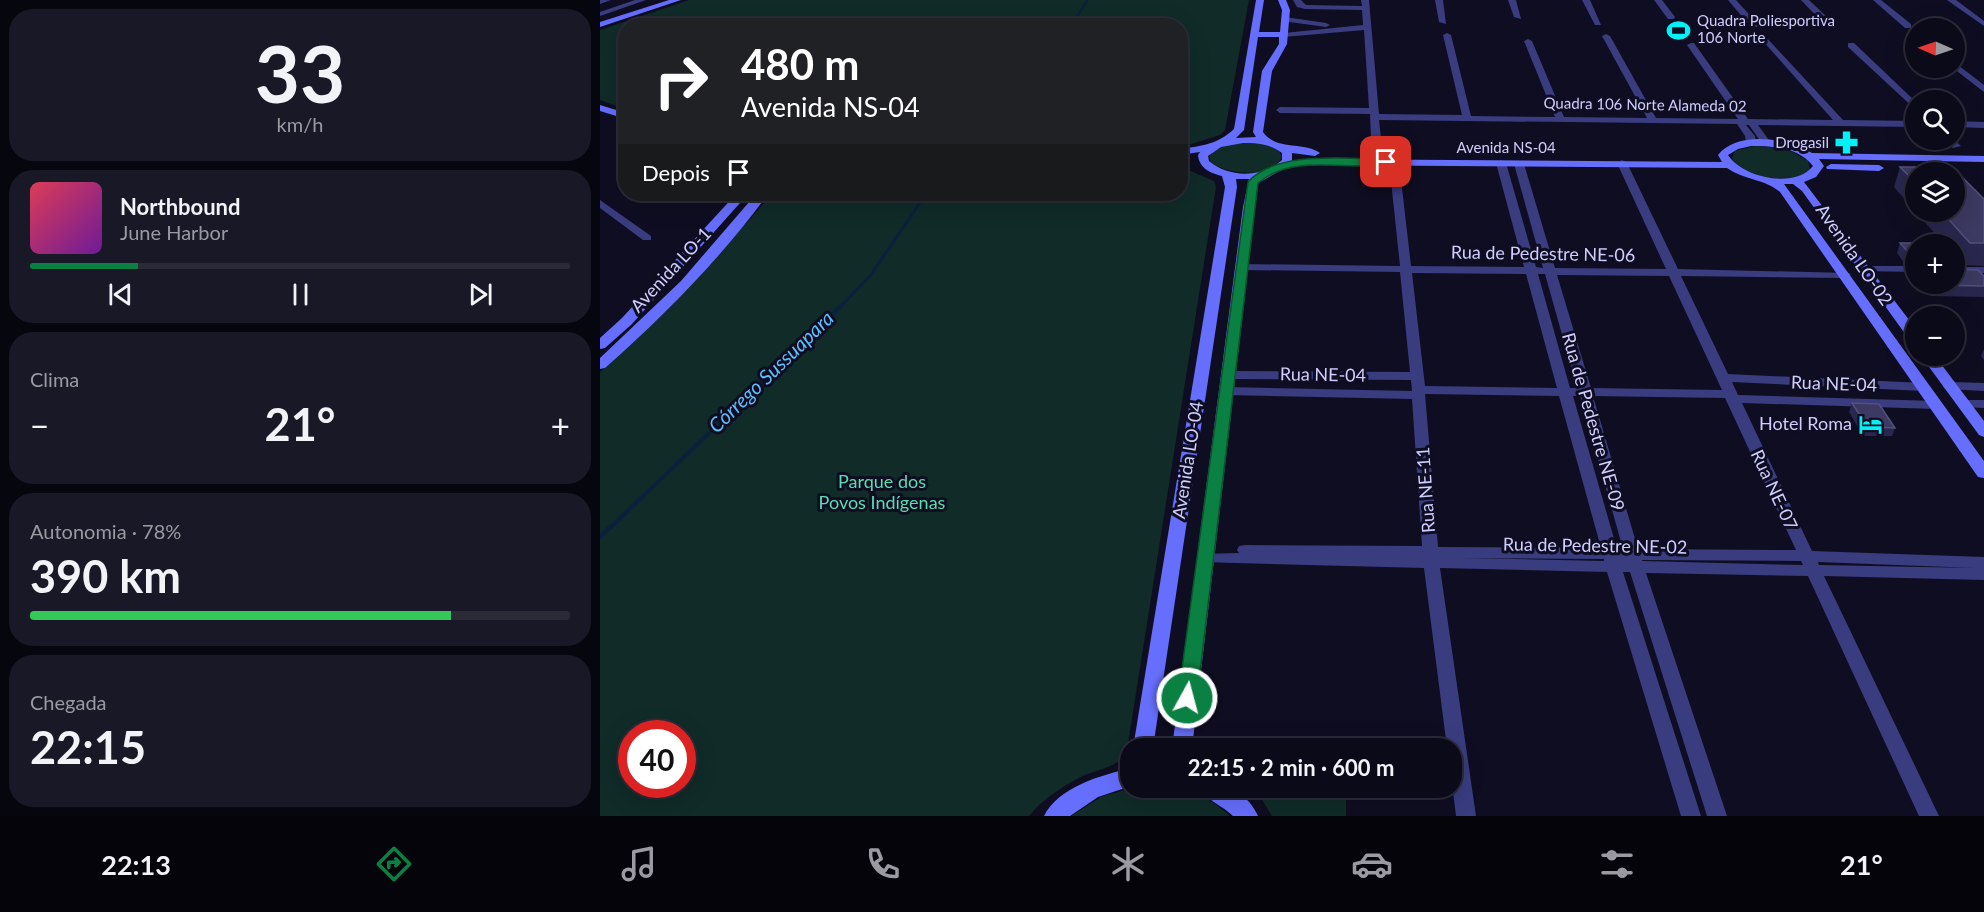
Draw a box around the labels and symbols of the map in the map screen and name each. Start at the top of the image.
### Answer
place label: Quadra Poliesportiva 106 Norte [1697,11,1835,46]
sports icon: Quadra Poliesportiva 106 Norte [1666,17,1692,43]
north arrow [1905,18,1965,78]
street label: Quadra 106 Norte Alameda 02 [1543,93,1747,115]
pharmacy icon: Drogasil [1834,130,1860,156]
place label: Drogasil [1775,133,1829,151]
pin [1360,136,1411,187]
street label: Avenida NS-04 [1456,138,1556,156]
street label: Avenida LO-02 [1812,200,1898,309]
street label: Avenida LO-1 [625,222,715,316]
street label: Rua de Pedestre NE-06 [1451,240,1635,266]
water label: Córrego Sussuapara [703,305,838,437]
street label: Rua de Pedestre NE-09 [1558,330,1630,513]
street label: Rua NE-04 [1280,362,1366,386]
street label: Rua NE-04 [1791,371,1877,395]
street label: Avenida LO-04 [1167,400,1207,520]
hotel icon: Hotel Roma [1857,411,1883,437]
place label: Hotel Roma [1759,412,1852,434]
street label: Rua NE-11 [1411,446,1439,534]
street label: Rua NE-07 [1747,446,1803,533]
park label: Parque dos Povos Indígenas [819,470,946,513]
street label: Rua de Pedestre NE-02 [1503,532,1687,558]
position arrow [1155,666,1219,730]
speed limit sign: 40 [618,720,696,798]

